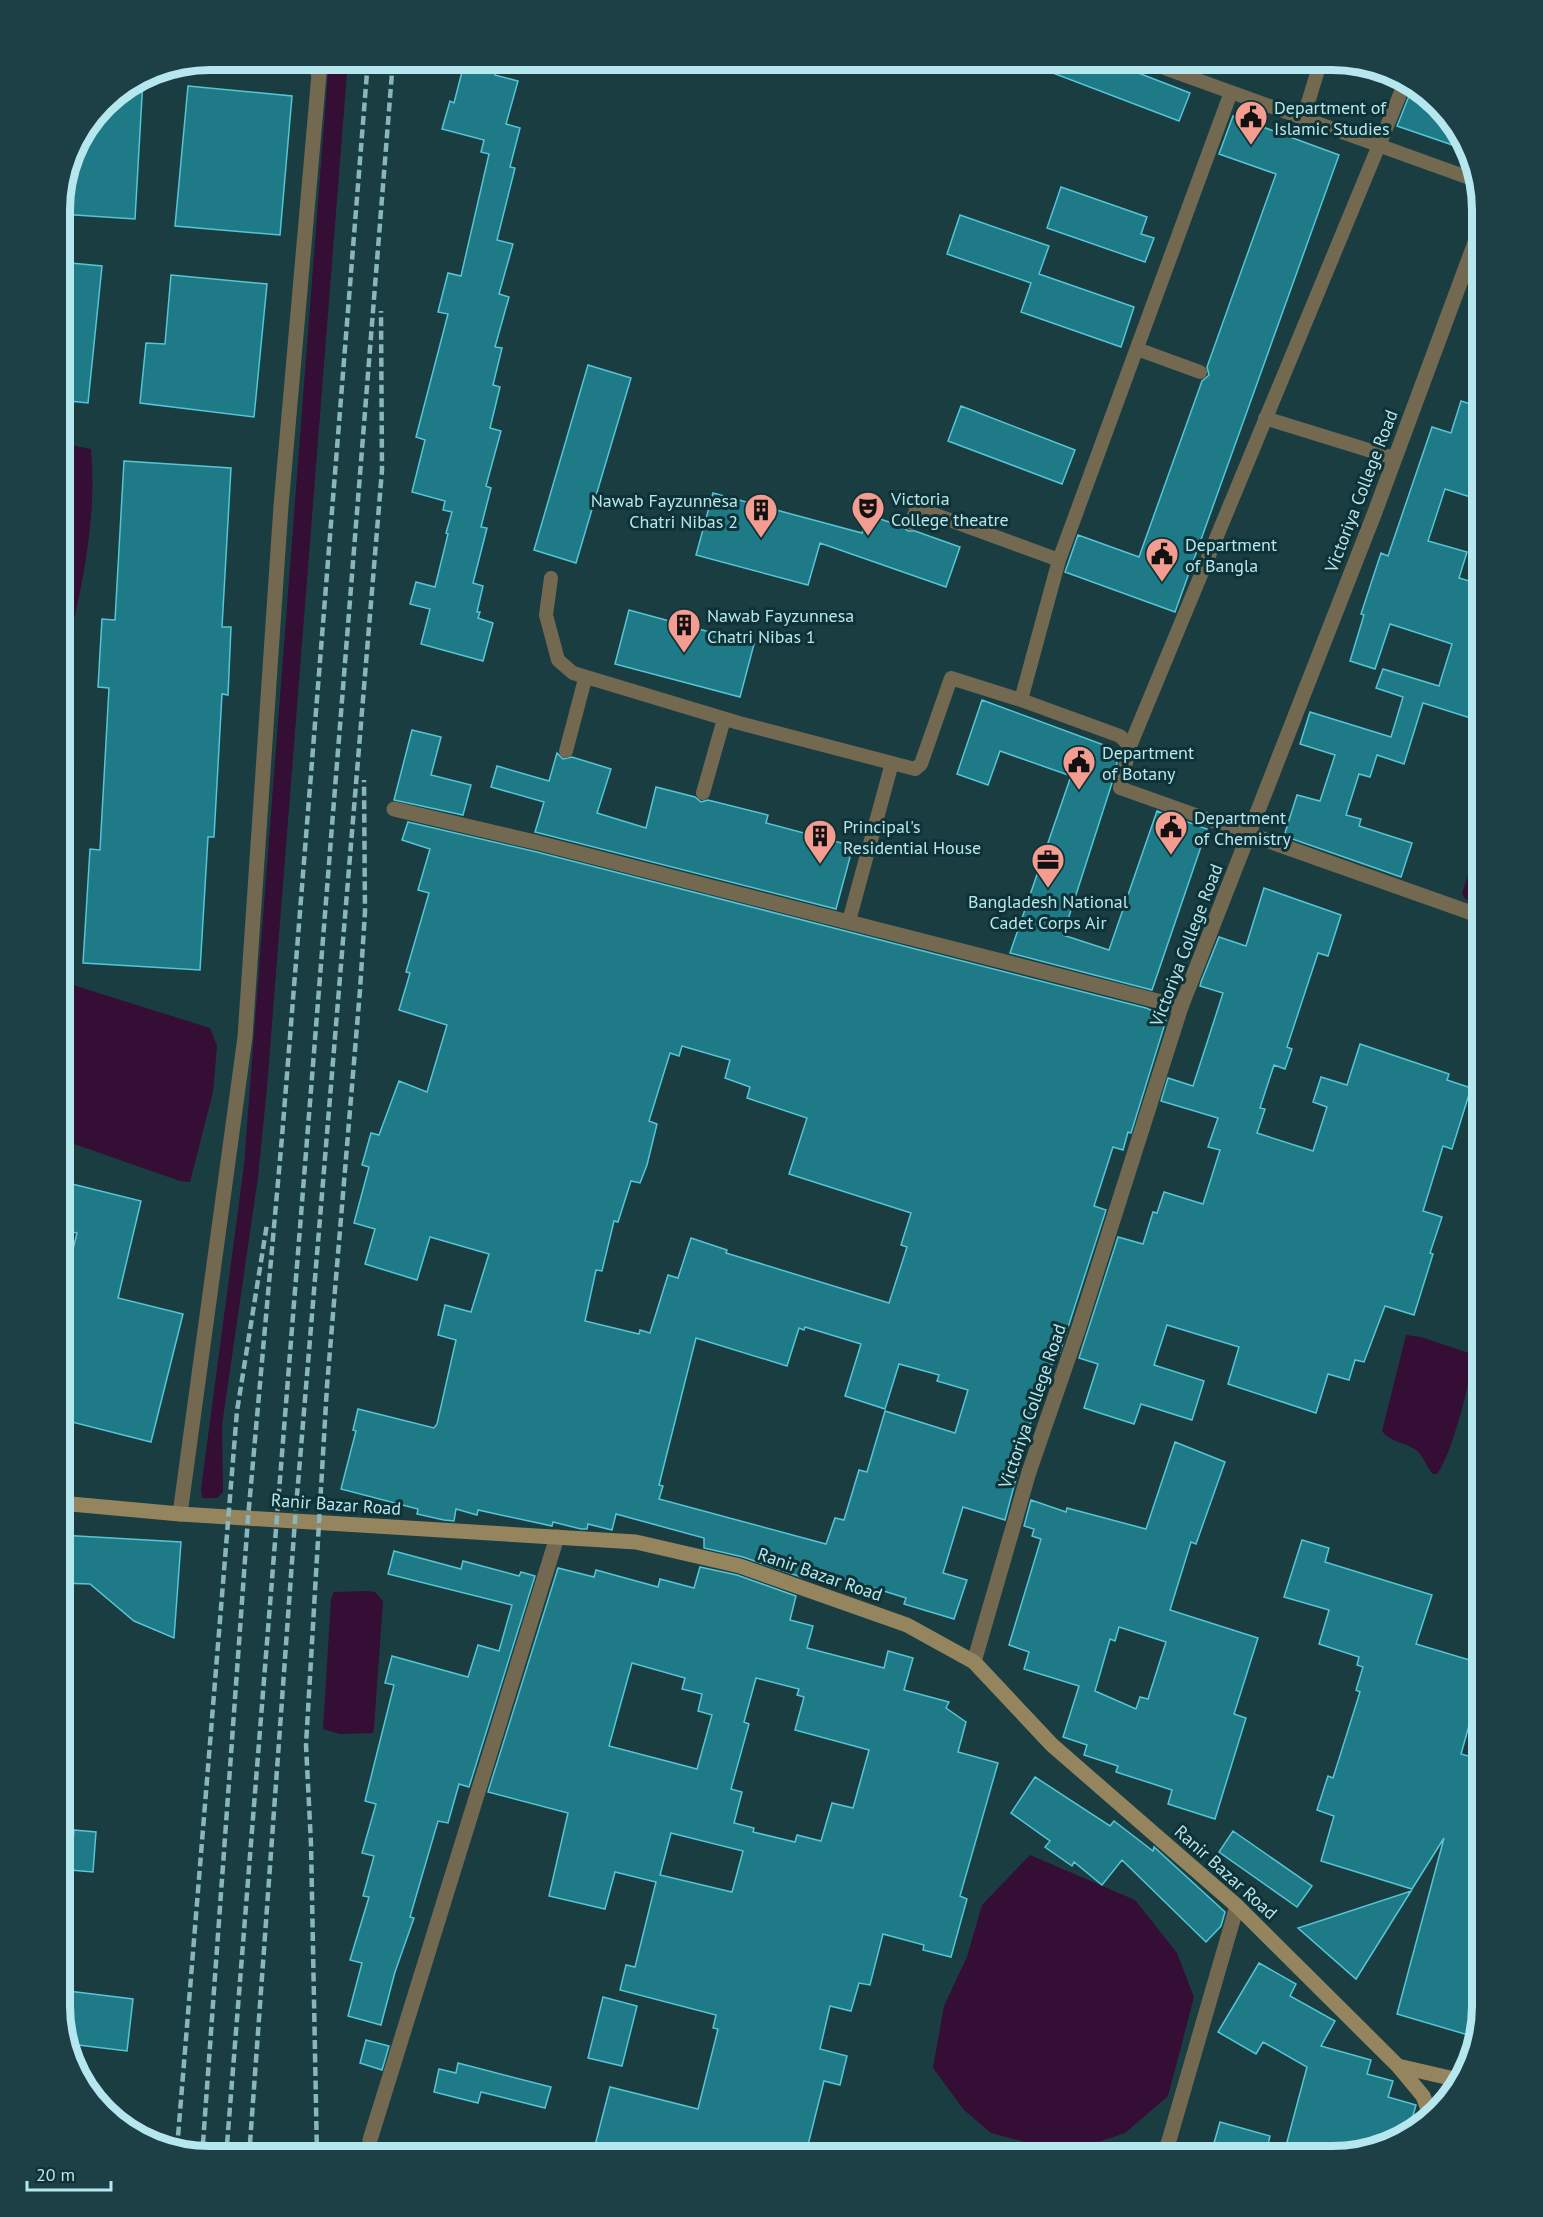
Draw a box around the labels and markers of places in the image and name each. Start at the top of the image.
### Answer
place label: Department of Islamic Studies [1274,96,1390,140]
public building icon: Department of Islamic Studies [1233,99,1269,146]
place label: Victoria College theatre [890,487,1009,531]
place label: Nawab Fayzunnesa Chatri Nibas 2 [591,489,738,533]
theatre icon: Victoria College theatre [850,490,886,537]
building icon: Nawab Fayzunnesa Chatri Nibas 2 [743,492,779,539]
place label: Department of Bangla [1185,533,1277,577]
public building icon: Department of Bangla [1144,536,1180,583]
place label: Nawab Fayzunnesa Chatri Nibas 1 [707,604,854,648]
building icon: Nawab Fayzunnesa Chatri Nibas 1 [666,607,702,654]
place label: Department of Botany [1102,741,1194,785]
public building icon: Department of Botany [1061,744,1097,791]
place label: Department of Chemistry [1194,806,1291,850]
public building icon: Department of Chemistry [1153,809,1189,856]
place label: Principal's Residential House [843,815,981,859]
building icon: Principal's Residential House [802,818,838,865]
office icon: Bangladesh National Cadet Corps Air [1030,842,1066,889]
place label: Bangladesh National Cadet Corps Air [968,890,1129,934]

